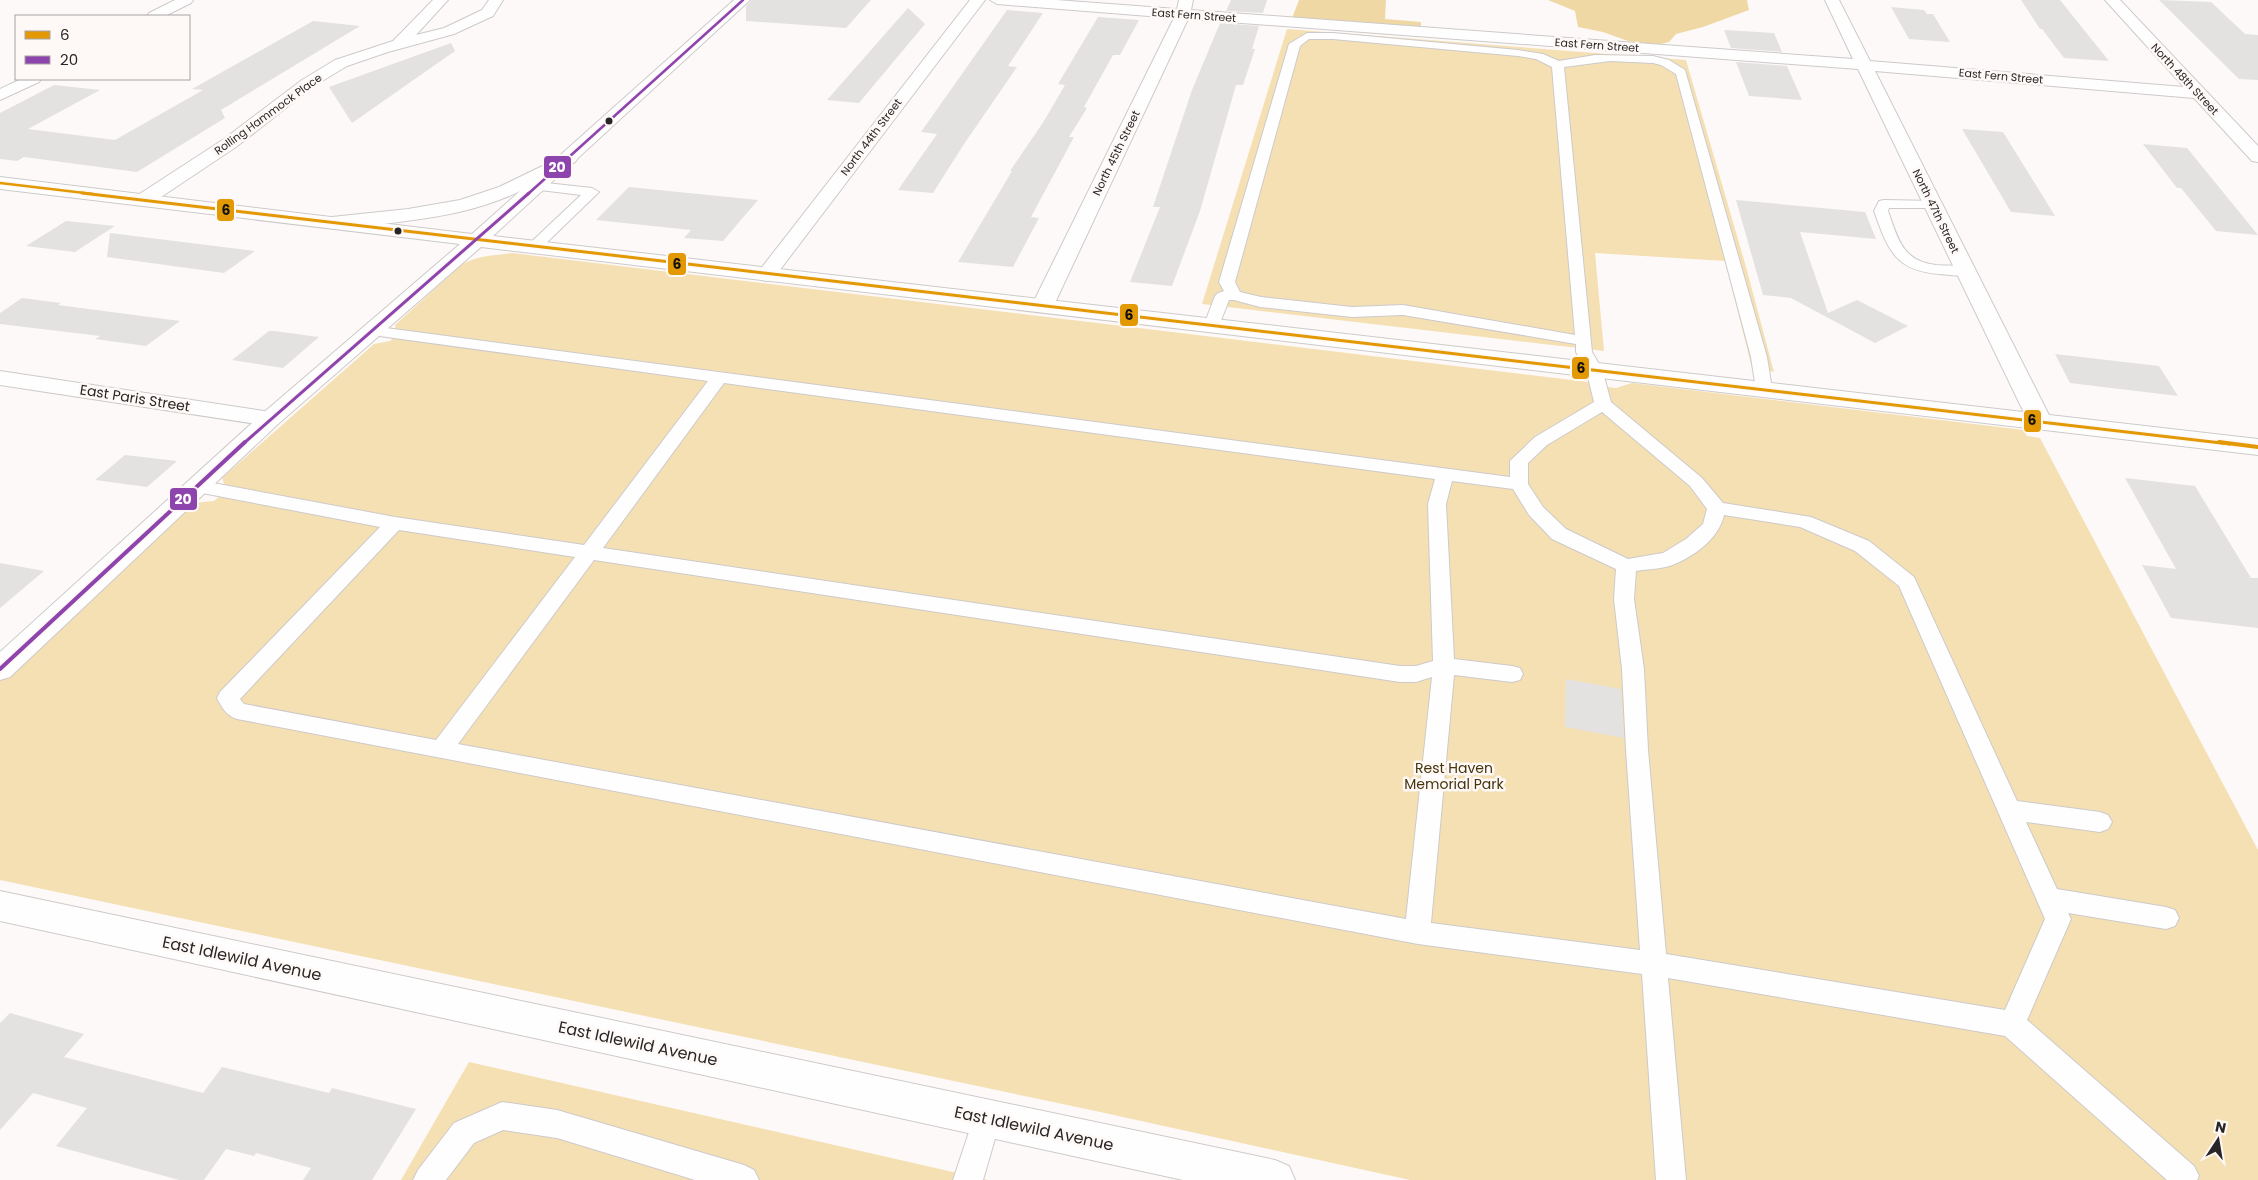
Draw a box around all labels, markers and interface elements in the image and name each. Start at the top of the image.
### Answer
street label: East Fern Street [1151,4,1237,26]
legend [15,15,190,80]
text: 6 [60,24,70,45]
street label: East Fern Street [1554,34,1640,56]
street label: North 48th Street [2147,40,2223,118]
text: 20 [60,49,78,70]
street label: East Fern Street [1958,64,2044,88]
street label: Rolling Hammock Place [211,69,325,158]
street label: North 44th Street [837,95,905,179]
street label: North 45th Street [1088,108,1144,198]
unlabelled marker [604,116,614,126]
line badge: 20 [543,155,572,179]
text: 20 [548,157,566,177]
street label: North 47th Street [1909,166,1963,256]
line badge: 6 [216,198,235,222]
text: 6 [222,200,231,220]
unlabelled marker [393,226,403,236]
line badge: 6 [667,252,687,276]
text: 6 [673,254,682,274]
line badge: 6 [1119,303,1139,327]
text: 6 [1125,305,1134,325]
line badge: 6 [1571,356,1590,380]
text: 6 [1577,358,1586,378]
street label: East Paris Street [79,379,191,417]
line badge: 6 [2023,409,2042,433]
text: 6 [2028,410,2037,430]
line badge: 20 [169,487,198,511]
text: 20 [174,489,192,509]
park label: Rest Haven Memorial Park [1404,758,1504,794]
street label: East Idlewild Avenue [160,930,324,987]
street label: East Idlewild Avenue [556,1015,720,1072]
street label: East Idlewild Avenue [952,1100,1116,1157]
north arrow [2193,1115,2243,1165]
text: N [2213,1116,2228,1138]

